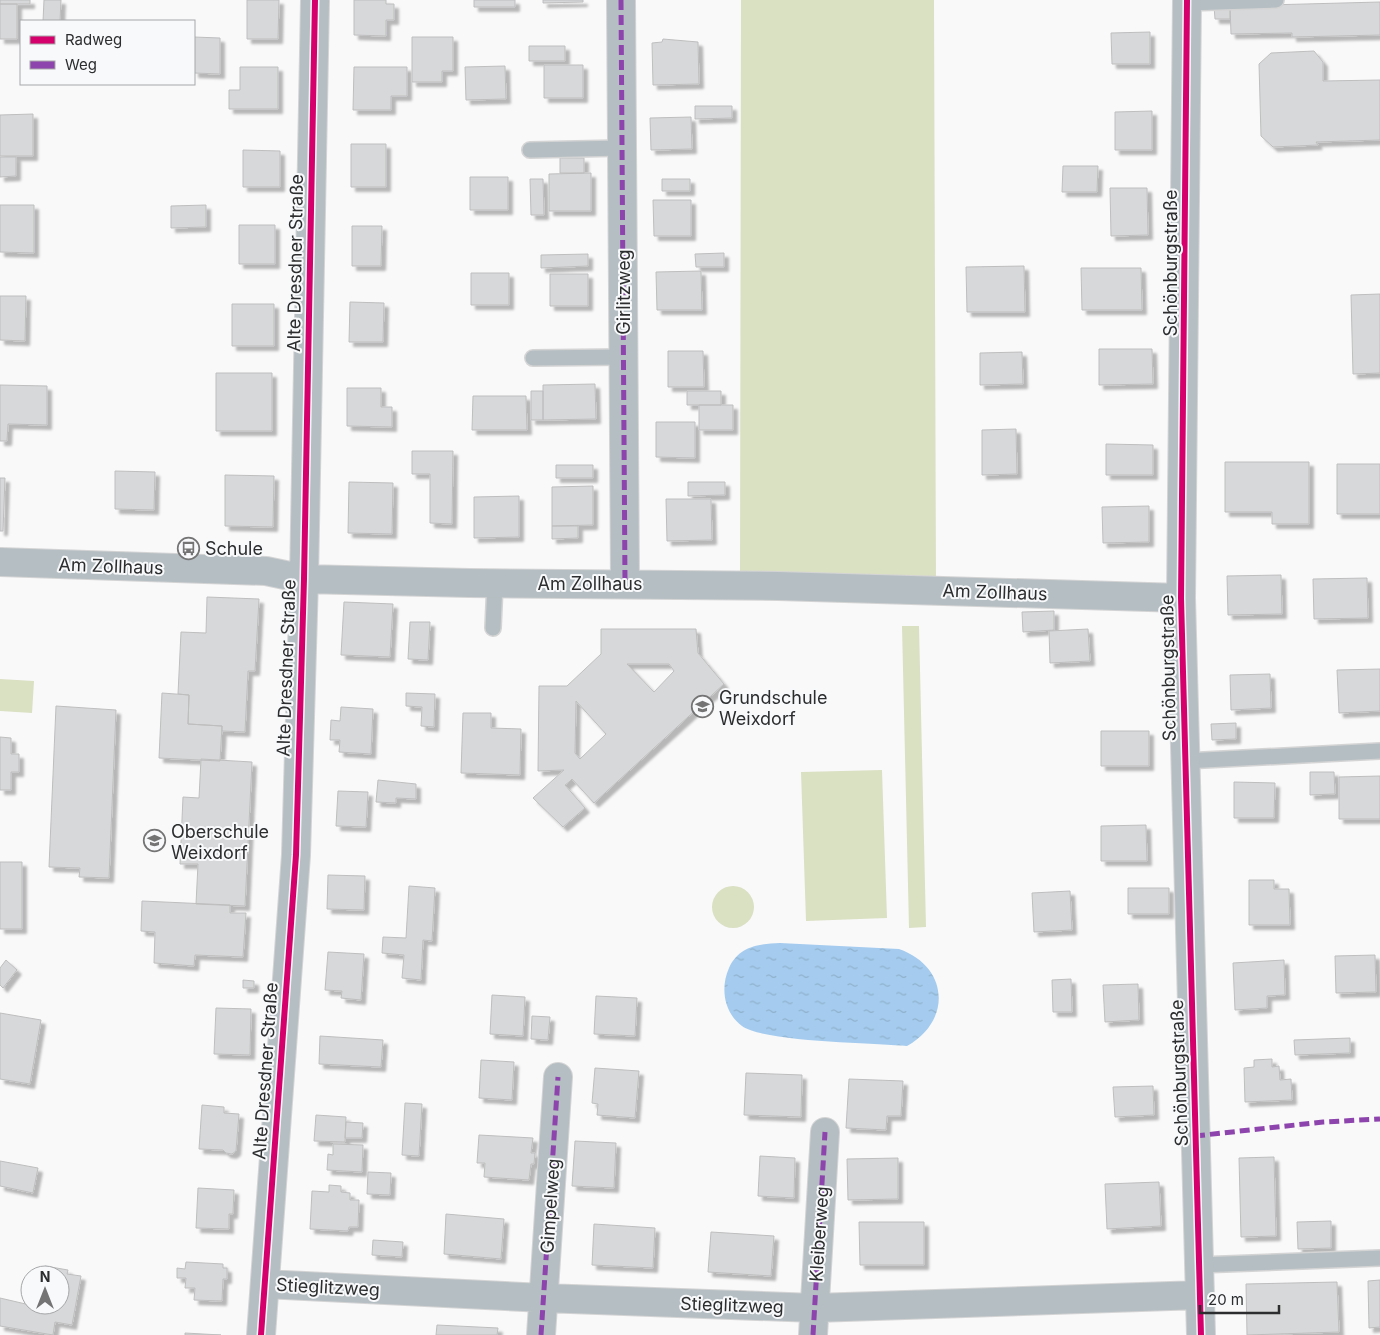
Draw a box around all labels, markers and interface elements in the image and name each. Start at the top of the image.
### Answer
legend [20,20,195,85]
text: Radweg [65,30,122,49]
text: Weg [65,55,97,74]
street label: Alte Dresdner Straße [283,174,307,352]
street label: Schönburgstraße [1160,190,1181,336]
street label: Girlitzweg [613,249,634,335]
bus stop icon: Schule [177,536,201,560]
place label: Schule [205,538,263,559]
street label: Am Zollhaus [58,554,164,578]
street label: Am Zollhaus [538,573,642,594]
street label: Alte Dresdner Straße [272,579,300,757]
street label: Am Zollhaus [942,580,1048,604]
street label: Schönburgstraße [1156,594,1180,742]
place label: Grundschule Weixdorf [719,687,827,729]
school or university icon: Grundschule Weixdorf [691,695,715,719]
place label: Oberschule Weixdorf [171,821,269,863]
school or university icon: Oberschule Weixdorf [143,829,167,853]
street label: Alte Dresdner Straße [248,982,282,1160]
street label: Schönburgstraße [1166,999,1192,1147]
street label: Gimpelweg [536,1158,564,1254]
street label: Kleiberweg [805,1186,833,1282]
north arrow [20,1265,70,1315]
text: N [40,1268,50,1285]
street label: Stieglitzweg [276,1274,380,1300]
scale bar [1200,1282,1279,1314]
text: 20 m [1208,1290,1244,1309]
street label: Stieglitzweg [680,1293,784,1317]

